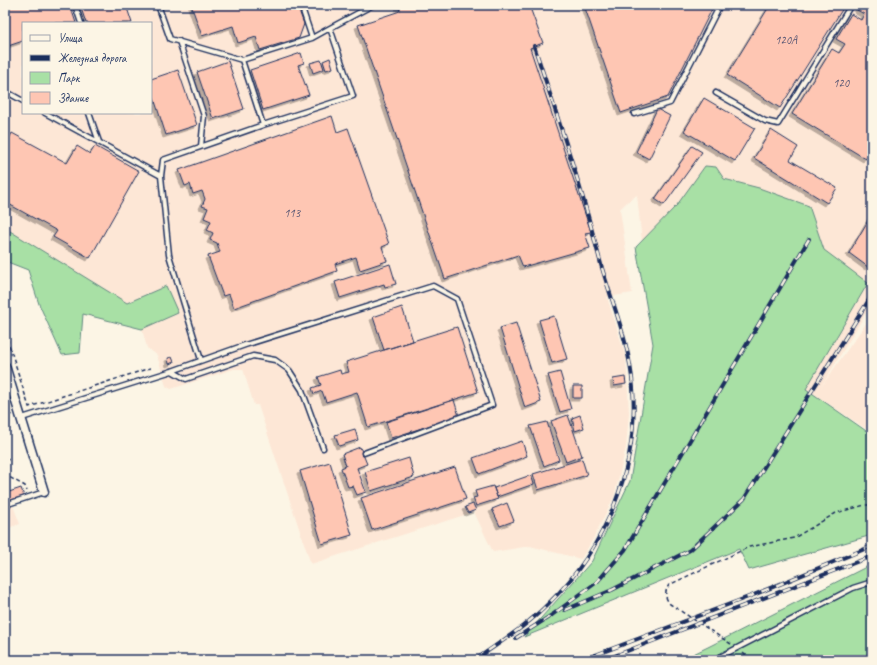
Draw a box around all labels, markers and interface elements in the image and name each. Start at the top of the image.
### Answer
legend [22,22,152,114]
text: Улица [58,30,83,46]
house number: 120А [775,32,798,48]
text: Железная дорога [58,50,127,66]
text: Парк [58,70,81,86]
house number: 120 [833,75,851,91]
text: Здание [58,90,89,106]
house number: 113 [284,205,302,221]

